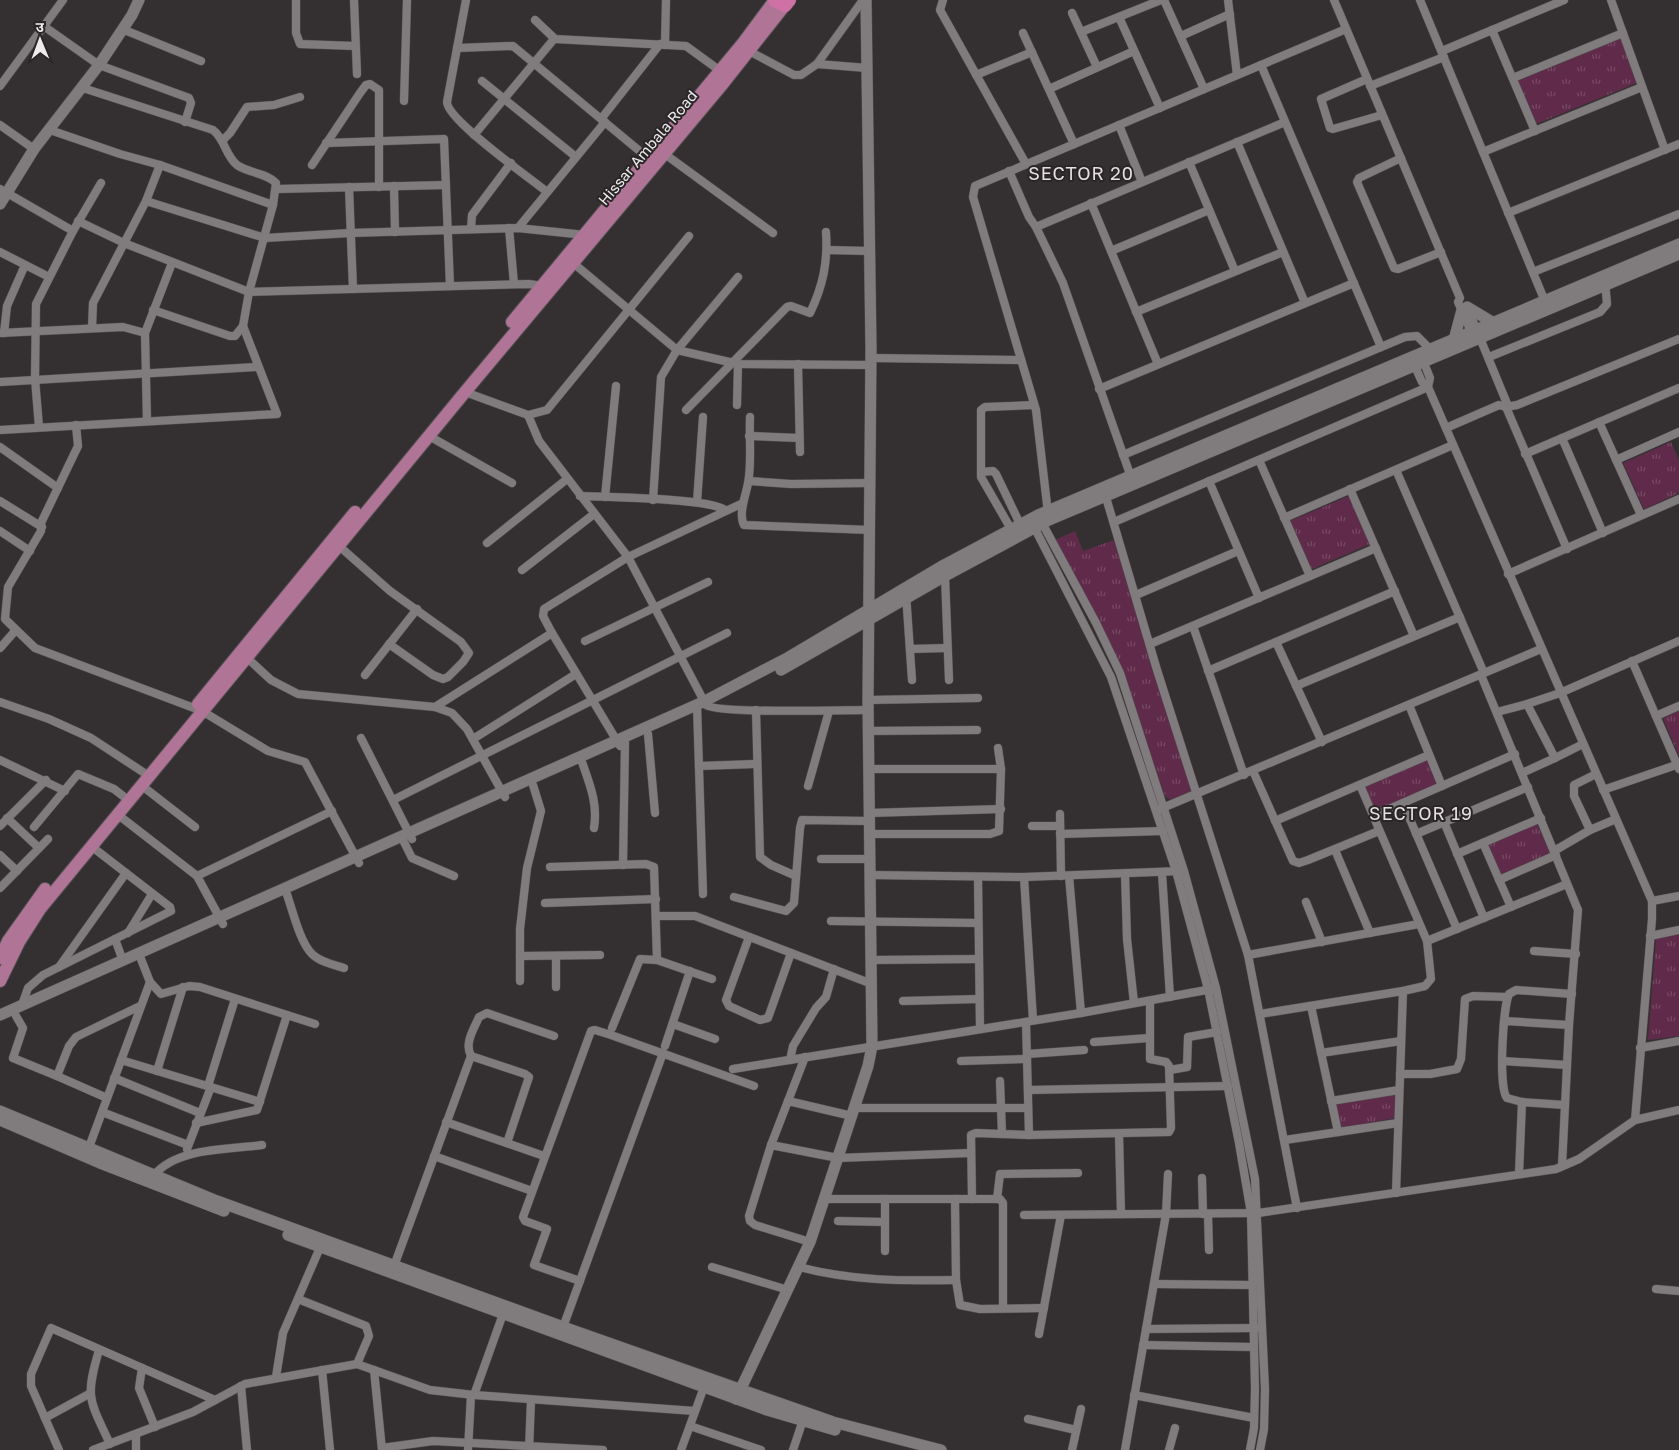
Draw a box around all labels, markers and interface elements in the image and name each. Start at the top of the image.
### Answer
north arrow [15,15,65,65]
text: उ [36,18,45,35]
street label: Hissar Ambala Road [594,86,700,208]
district label: SECTOR 20 [1028,162,1134,184]
district label: SECTOR 19 [1369,802,1473,824]

